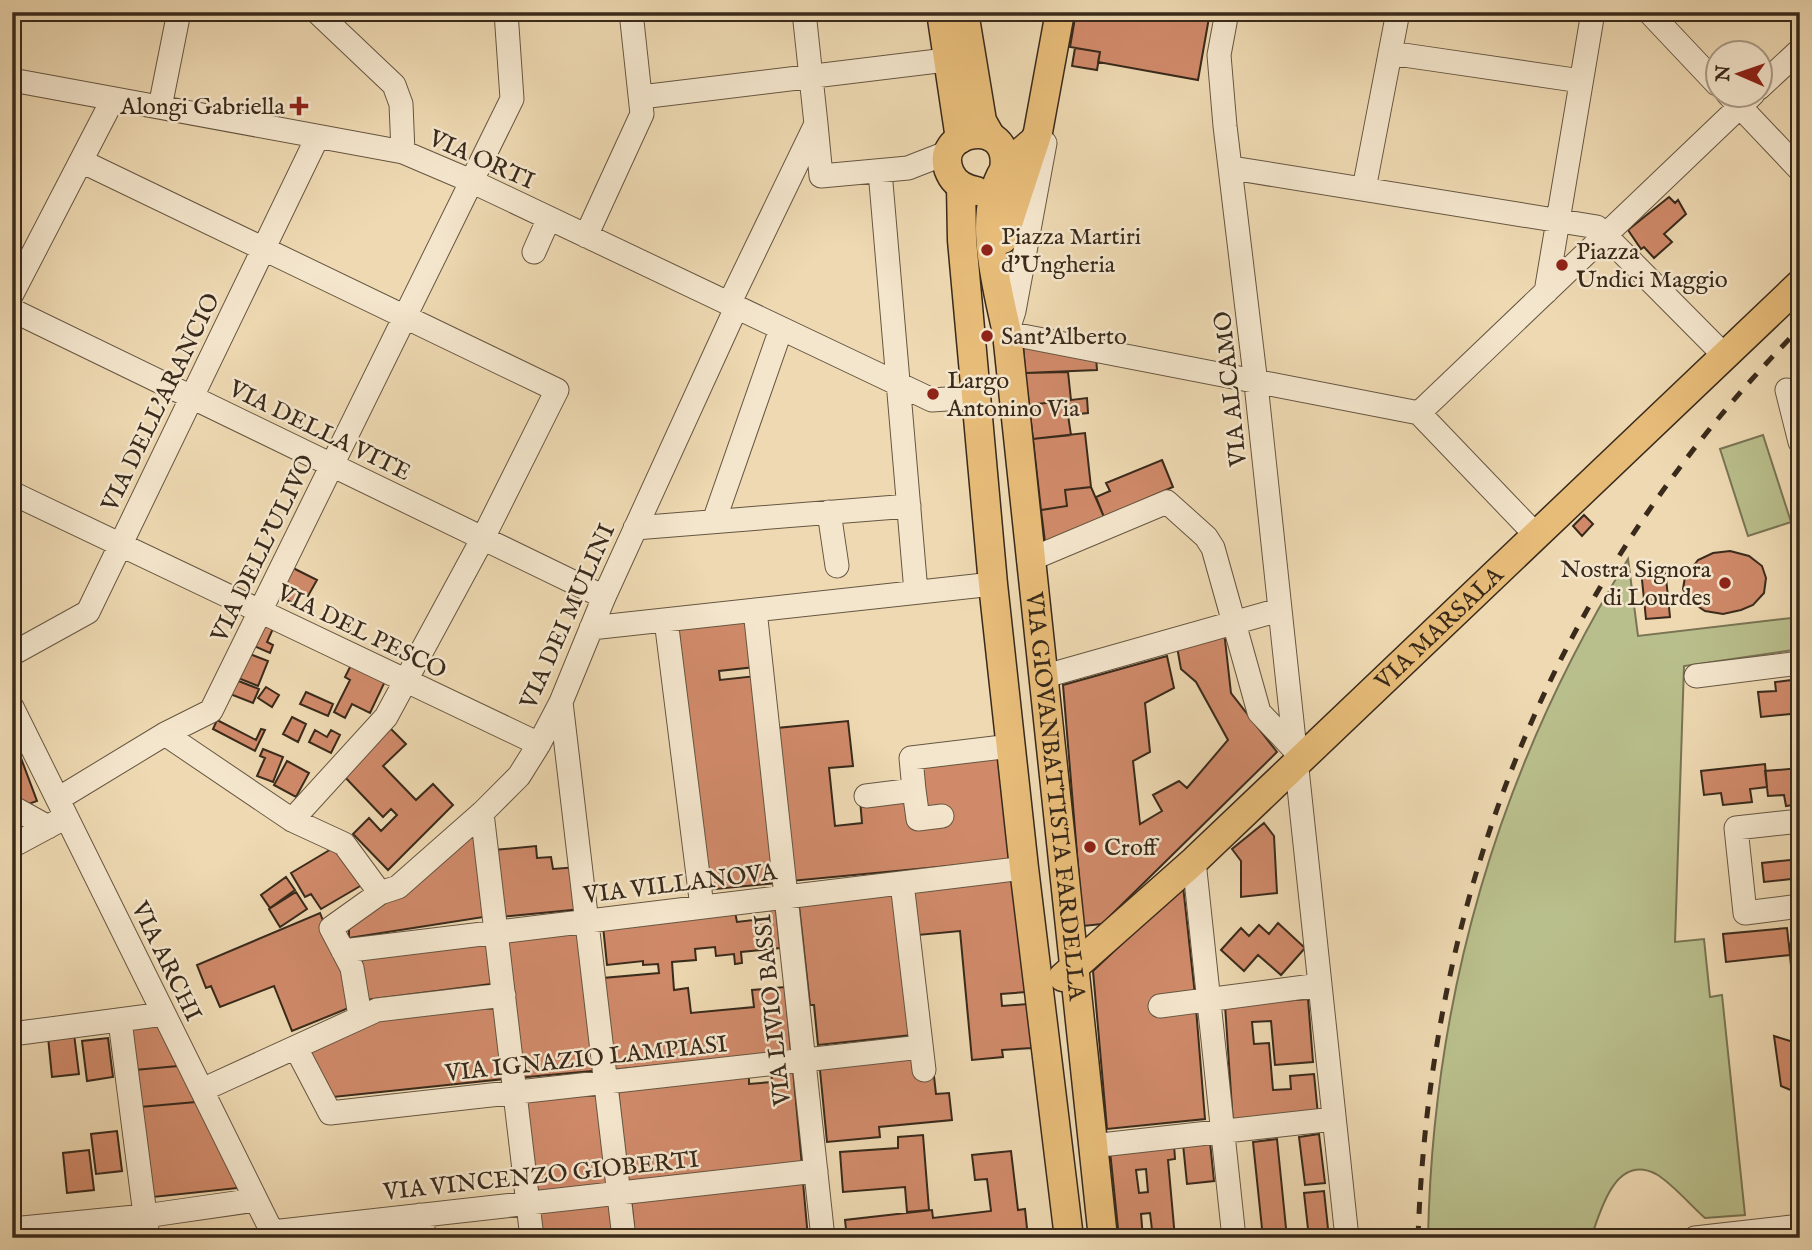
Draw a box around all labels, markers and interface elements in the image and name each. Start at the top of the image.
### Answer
north arrow [1703,38,1773,108]
text: N [1712,64,1736,83]
place label: Alongi Gabriella [119,92,286,123]
marker: Alongi Gabriella [291,98,307,114]
street label: VIA ORTI [423,123,539,197]
place label: Piazza Martiri d'Ungheria [1001,222,1141,281]
place label: Piazza Undici Maggio [1576,237,1728,296]
marker: Piazza Martiri d'Ungheria [979,242,995,258]
marker: Piazza Undici Maggio [1554,257,1570,273]
street label: VIA DELL'ARANCIO [94,288,228,518]
street label: VIA ALCAMO [1208,310,1255,469]
place label: Sant'Alberto [1001,322,1127,353]
marker: Sant'Alberto [979,328,995,344]
place label: Largo Antonino Via [946,366,1080,425]
street label: VIA DELLA VITE [222,373,415,489]
marker: Largo Antonino Via [925,386,941,402]
street label: VIA DELL'ULIVO [204,450,322,649]
street label: VIA DEI MULINI [513,519,623,715]
place label: Nostra Signora di Lourdes [1560,555,1712,614]
street label: VIA MARSALA [1368,560,1511,698]
marker: Nostra Signora di Lourdes [1717,575,1733,591]
street label: VIA DEL PESCO [270,577,451,687]
street label: VIA GIOVANBATTISTA FARDELLA [1017,590,1092,1003]
place label: Croff [1104,833,1160,864]
marker: Croff [1082,839,1098,855]
street label: VIA VILLANOVA [581,857,779,912]
street label: VIA ARCHI [123,896,208,1027]
street label: VIA LIVIO BASSI [748,912,799,1108]
street label: VIA IGNAZIO LAMPIASI [442,1029,729,1090]
street label: VIA VINCENZO GIOBERTI [381,1144,701,1209]

